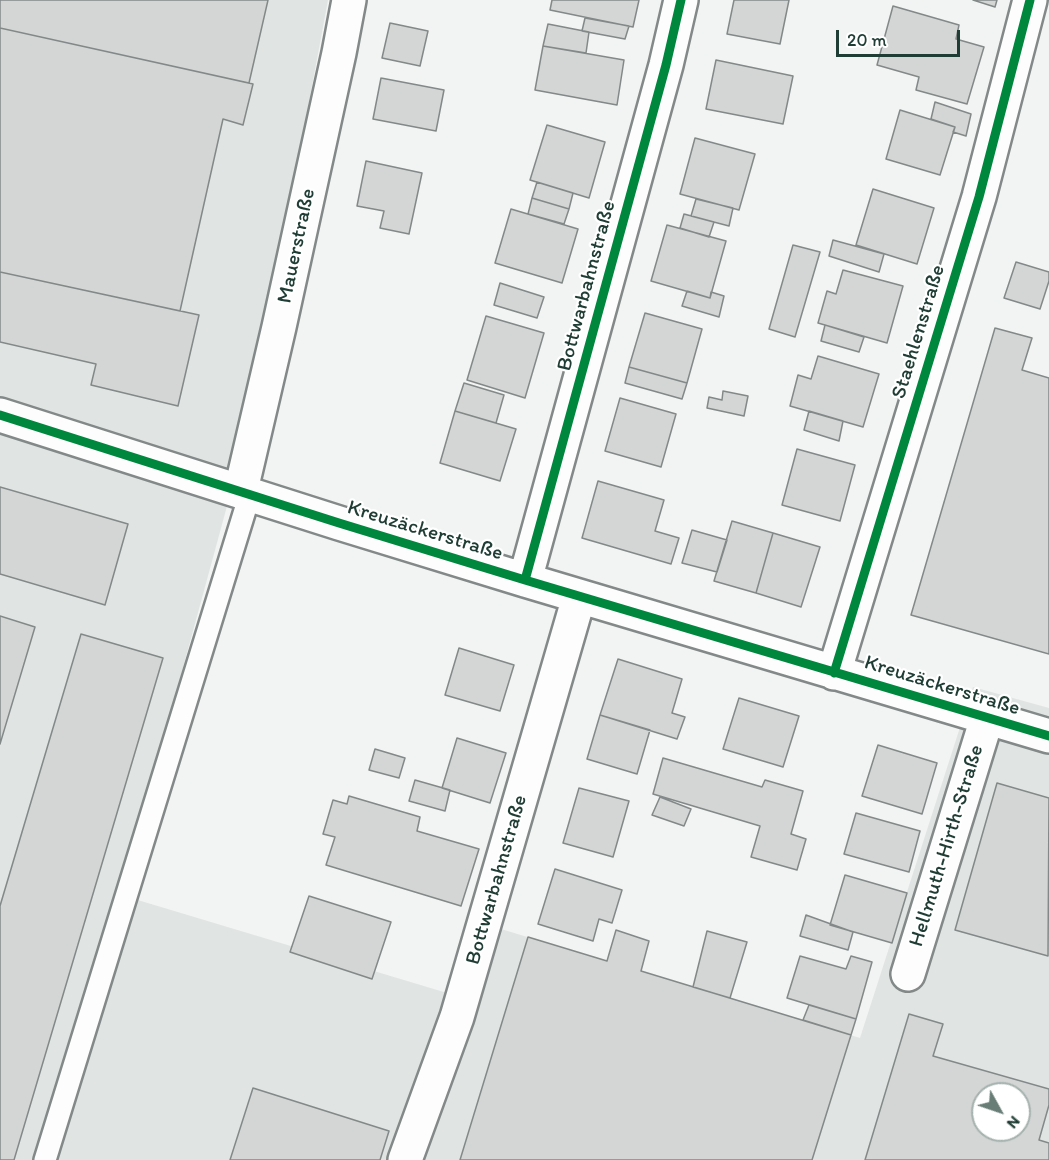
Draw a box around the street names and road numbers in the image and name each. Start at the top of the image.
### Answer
street label: Mauerstraße [273,186,321,306]
street label: Bottwarbahnstraße [552,198,622,374]
street label: Staehlenstraße [887,262,951,402]
street label: Kreuzäckerstraße [344,495,506,567]
street label: Kreuzäckerstraße [861,650,1023,722]
street label: Hellmuth-Hirth-Straße [904,742,990,950]
street label: Bottwarbahnstraße [461,792,533,968]

